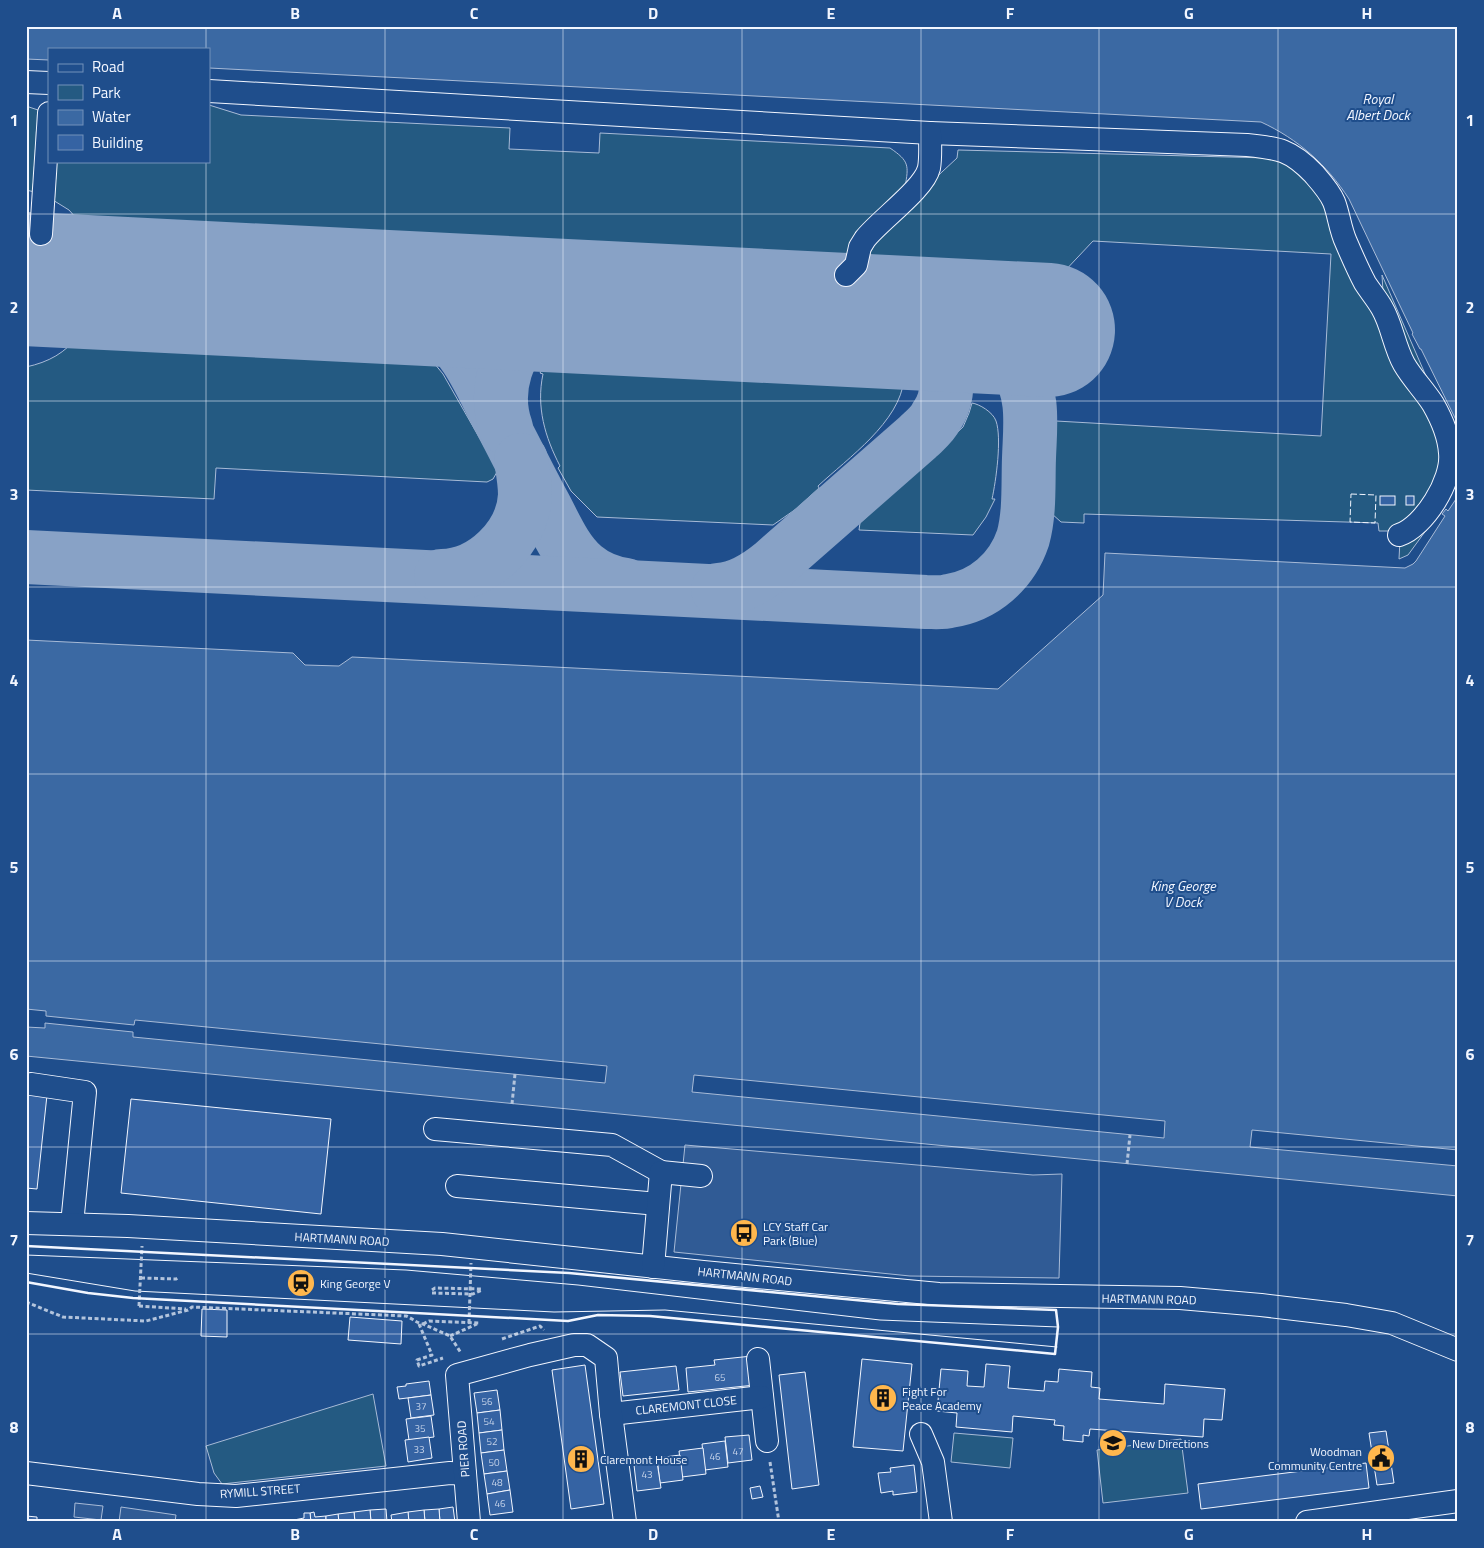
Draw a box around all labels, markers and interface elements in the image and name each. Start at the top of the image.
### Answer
text: A [112,1,122,25]
text: B [290,1,300,25]
text: C [470,1,479,25]
text: D [648,1,658,25]
text: E [827,1,836,25]
text: F [1006,1,1015,25]
text: G [1184,1,1194,25]
text: H [1362,1,1372,25]
legend [48,48,210,162]
text: Road [92,55,124,78]
text: Park [92,81,121,104]
water label: Royal Albert Dock [1346,88,1412,125]
text: Water [92,105,131,128]
text: 1 [10,108,18,132]
text: 1 [1466,108,1474,132]
text: Building [92,131,143,154]
text: 2 [10,295,18,319]
text: 2 [1466,295,1474,319]
text: 3 [10,482,18,506]
text: 3 [1466,482,1474,506]
text: 4 [10,668,19,692]
text: 4 [1466,668,1475,692]
text: 5 [10,855,19,879]
text: 5 [1466,855,1475,879]
water label: King George V Dock [1150,875,1217,912]
text: 6 [10,1042,19,1066]
text: 6 [1466,1042,1475,1066]
place label: LCY Staff Car Park (Blue) [763,1217,828,1250]
bus stop icon: LCY Staff Car Park (Blue) [729,1218,759,1248]
street label: HARTMANN ROAD [294,1227,390,1251]
text: 7 [10,1228,18,1252]
text: 7 [1466,1228,1474,1252]
street label: HARTMANN ROAD [697,1262,793,1290]
station icon: King George V [286,1268,316,1298]
place label: King George V [320,1274,390,1293]
street label: HARTMANN ROAD [1101,1289,1197,1309]
house number: 65 [714,1370,726,1385]
place label: Fight For Peace Academy [902,1382,982,1415]
building icon: Fight For Peace Academy [868,1383,898,1413]
street label: CLAREMONT CLOSE [634,1390,738,1420]
house number: 56 [481,1394,493,1409]
house number: 37 [415,1399,427,1414]
house number: 54 [483,1414,495,1429]
text: 8 [10,1415,19,1439]
text: 8 [1466,1415,1475,1439]
street label: PIER ROAD [452,1420,474,1478]
house number: 35 [414,1421,426,1436]
school or university icon: New Directions [1098,1428,1128,1458]
house number: 52 [486,1434,498,1449]
place label: New Directions [1132,1434,1209,1453]
house number: 33 [413,1442,425,1457]
place label: Woodman Community Centre [1268,1442,1362,1475]
public building icon: Woodman Community Centre [1366,1443,1396,1473]
building icon: Claremont House [566,1444,596,1474]
house number: 47 [732,1444,744,1459]
house number: 46 [709,1449,721,1464]
place label: Claremont House [600,1450,687,1469]
house number: 50 [488,1455,500,1470]
house number: 43 [641,1467,653,1482]
house number: 48 [491,1475,503,1490]
street label: RYMILL STREET [219,1479,302,1503]
house number: 46 [494,1496,506,1511]
text: A [112,1522,122,1546]
text: B [290,1522,300,1546]
text: C [470,1522,479,1546]
text: D [648,1522,658,1546]
text: E [827,1522,836,1546]
text: F [1006,1522,1015,1546]
text: G [1184,1522,1194,1546]
text: H [1362,1522,1372,1546]

